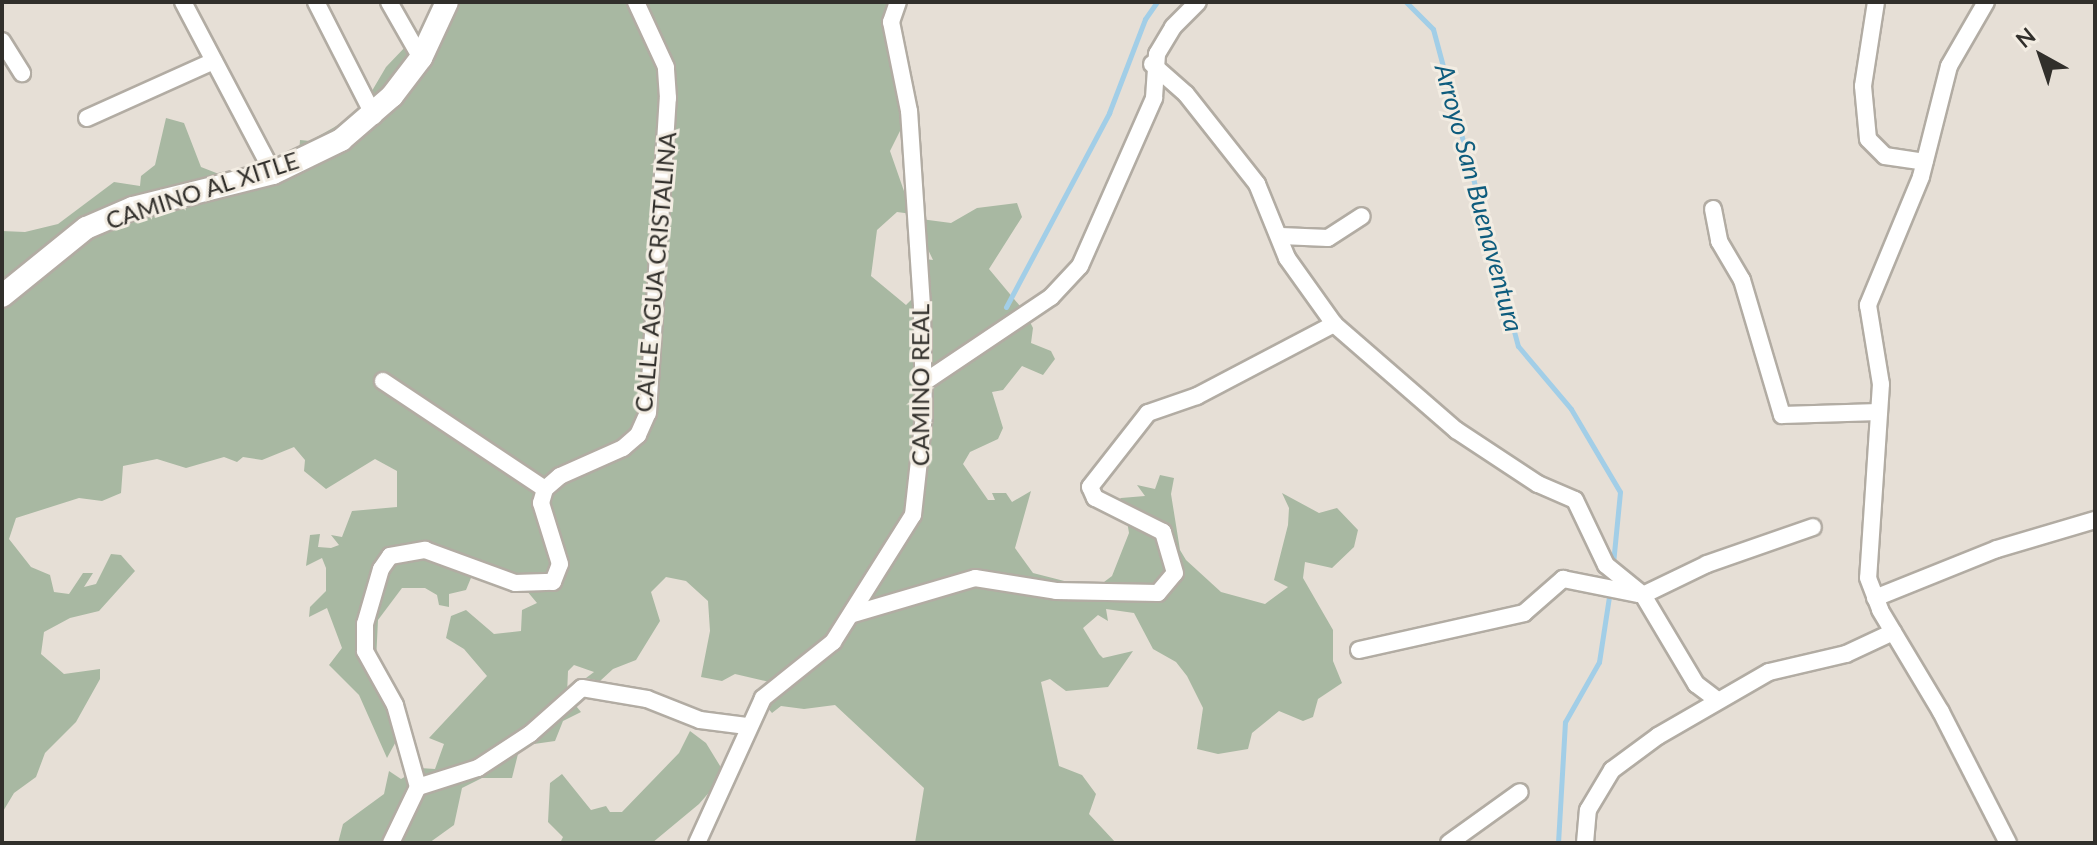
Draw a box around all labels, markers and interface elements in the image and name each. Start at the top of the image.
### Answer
north arrow [2001,16,2081,96]
text: N [2010,21,2040,53]
water label: Arroyo San Buenaventura [1428,61,1530,335]
street label: CALLE AGUA CRISTALINA [628,130,682,414]
street label: CAMINO AL XITLE [101,145,303,235]
street label: CAMINO REAL [906,304,934,466]

